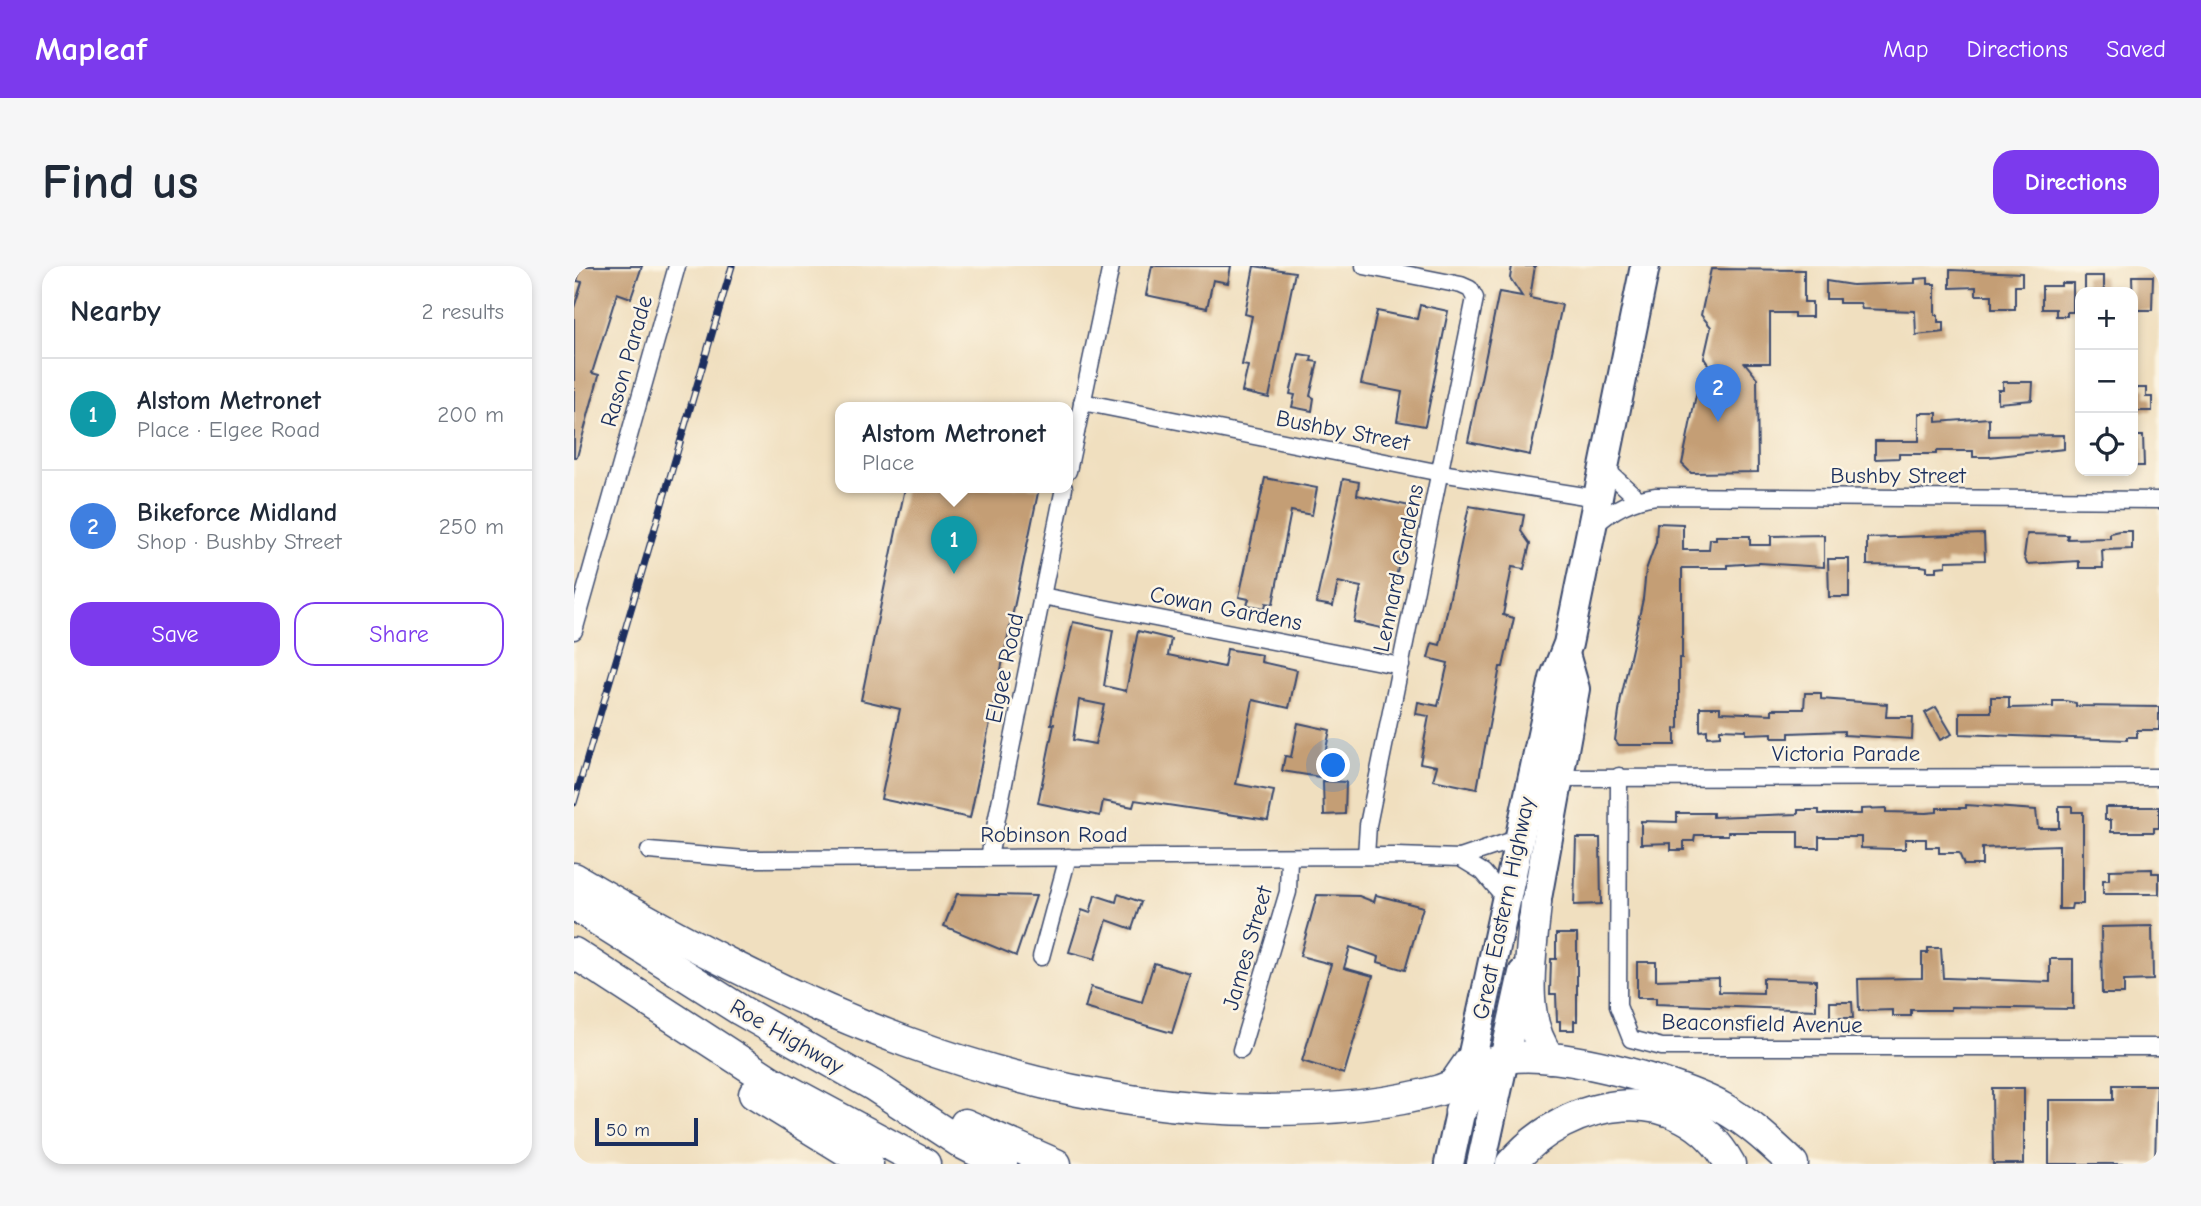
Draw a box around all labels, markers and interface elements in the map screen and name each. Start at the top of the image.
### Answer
text: Mapleaf [35,30,147,68]
text: Map [1883,35,1929,63]
text: Directions [1967,35,2068,63]
text: Saved [2106,35,2166,63]
button: Directions [1993,150,2159,214]
text: Find us [42,154,198,210]
map controls [2075,287,2138,476]
button: + [2075,287,2138,350]
street label: Rason Parade [595,292,658,430]
text: Nearby [70,294,161,329]
text: 2 results [422,298,504,325]
button: − [2075,350,2138,413]
pin: 2 [1695,364,1741,422]
text: Alstom Metronet [137,386,321,416]
text: 1 [88,401,98,428]
text: 200 m [437,401,504,428]
popup [835,402,1073,493]
street label: Bushby Street [1274,404,1413,457]
button: locate [2075,413,2138,476]
text: Place · Elgee Road [137,416,320,443]
text: Alstom Metronet [862,419,1046,449]
text: Place [862,449,914,476]
street label: Bushby Street [1830,462,1967,489]
street label: Lennard Gardens [1368,482,1429,655]
text: Bikeforce Midland [137,498,337,528]
text: 2 [87,513,99,540]
text: 250 m [439,513,504,540]
pin: 1 [931,516,977,574]
text: Shop · Bushby Street [137,528,341,555]
street label: Cowan Gardens [1147,580,1304,636]
button: Save [70,602,280,666]
button: Share [294,602,504,666]
street label: Elgee Road [980,611,1029,725]
street label: Victoria Parade [1772,740,1920,767]
your location [1316,748,1350,782]
street label: Great Eastern Highway [1467,794,1540,1022]
street label: Robinson Road [980,821,1128,848]
street label: James Street [1217,882,1278,1013]
street label: Roe Highway [725,993,849,1080]
street label: Beaconsfield Avenue [1661,1008,1863,1039]
scale bar [595,1115,698,1147]
text: 50 m [606,1119,650,1141]

